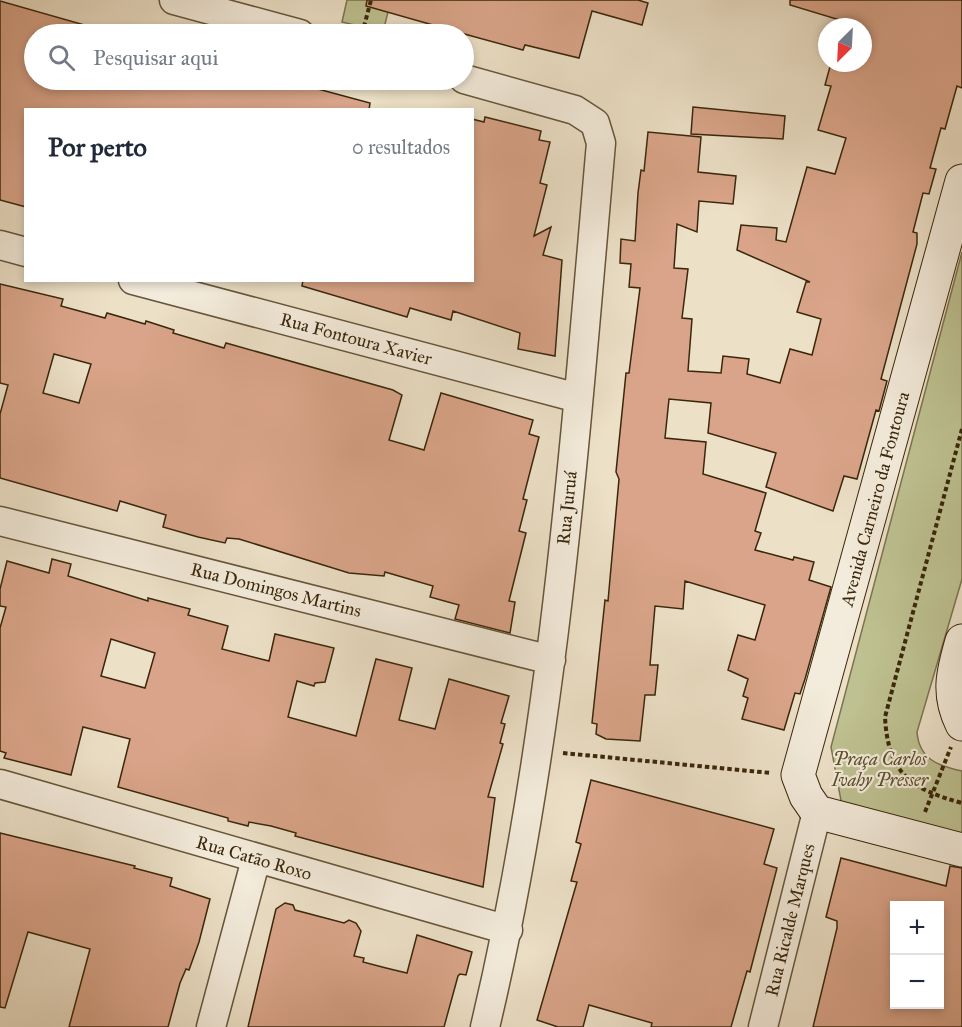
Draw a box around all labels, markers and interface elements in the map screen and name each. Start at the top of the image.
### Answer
north arrow [818,18,872,72]
search box [24,24,474,90]
icon: search [45,41,78,74]
text: Pesquisar aqui [93,44,218,71]
text: Por perto [48,131,147,163]
text: 0 resultados [352,135,450,159]
street label: Rua Fontoura Xavier [278,308,435,370]
street label: Avenida Carneiro da Fontoura [835,389,914,610]
street label: Rua Juruá [552,470,583,546]
street label: Rua Domingos Martins [188,558,364,623]
park label: Praça Carlos Ivahy Presser [831,748,930,791]
street label: Rua Catão Roxo [194,831,314,885]
street label: Rua Ricalde Marques [760,841,821,999]
map controls [890,901,944,1009]
button: + [890,901,944,955]
button: − [890,955,944,1009]

